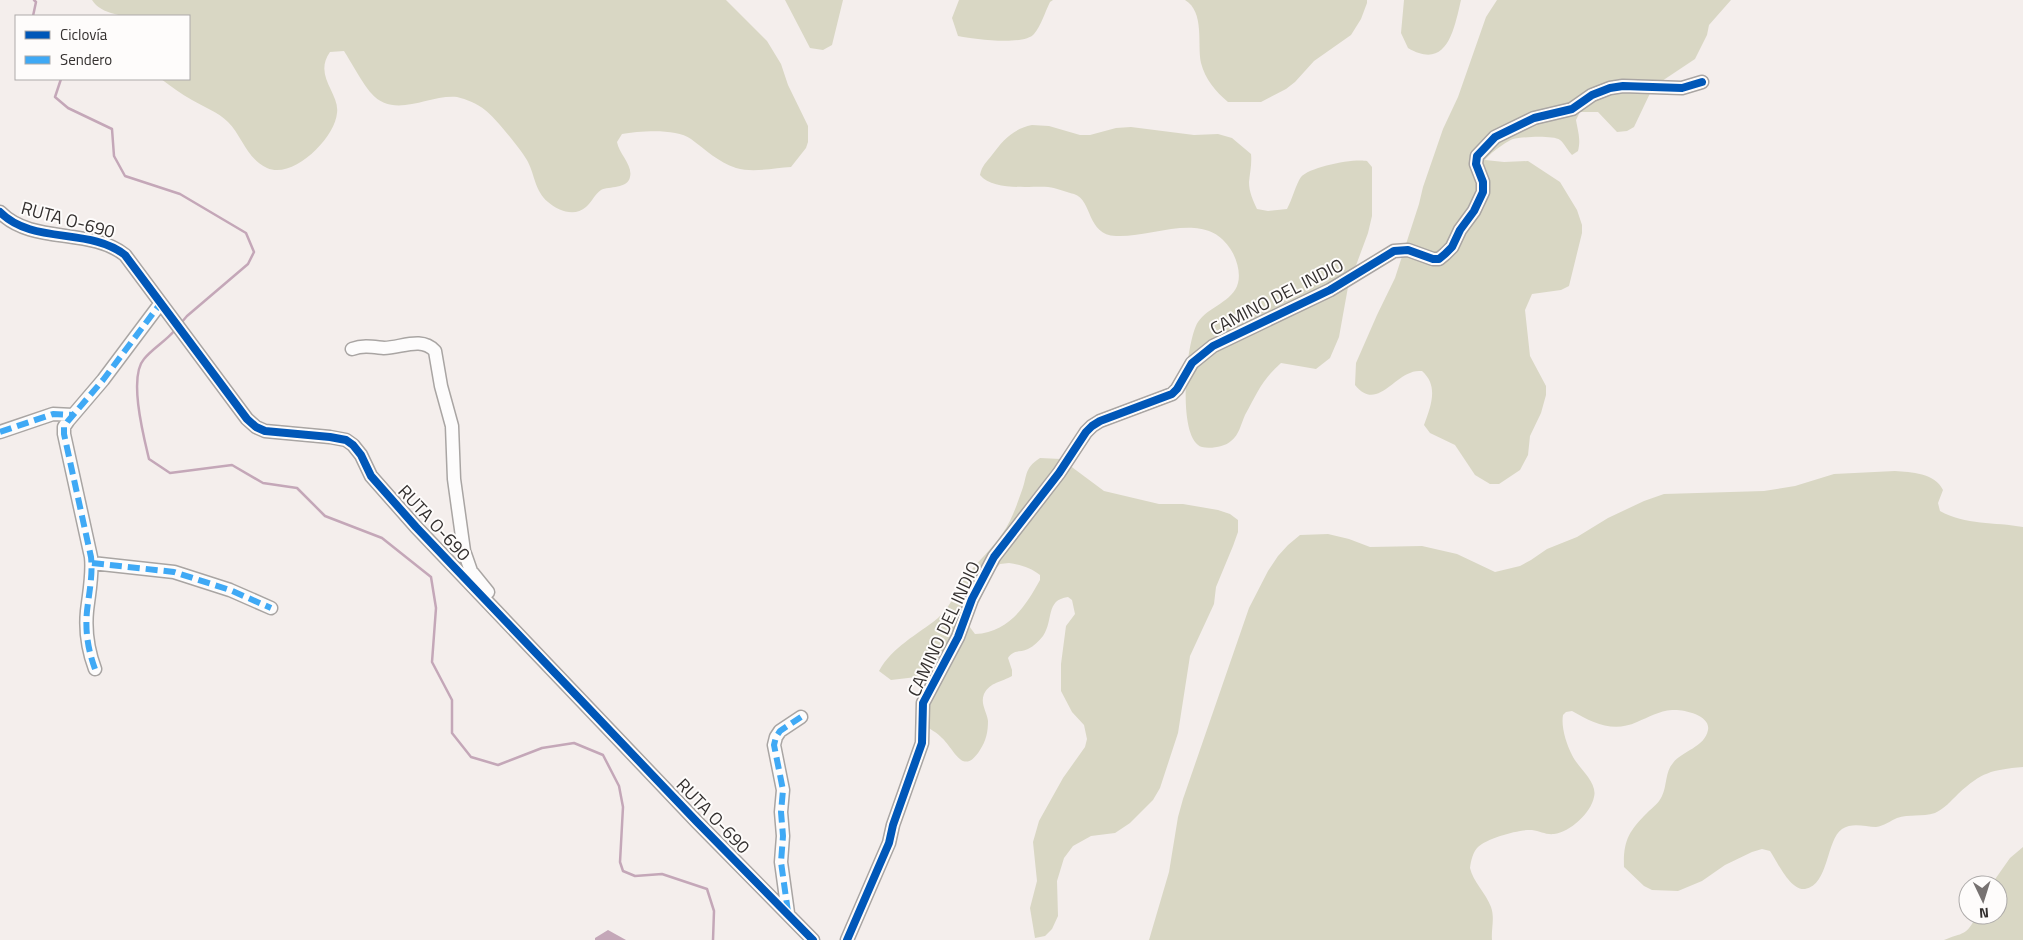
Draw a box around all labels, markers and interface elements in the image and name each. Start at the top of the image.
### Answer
legend [15,15,190,80]
text: Ciclovía [60,23,108,46]
text: Sendero [60,48,112,71]
street label: RUTA O-690 [18,194,118,245]
street label: CAMINO DEL INDIO [1205,251,1348,342]
street label: RUTA O-690 [392,478,477,567]
street label: CAMINO DEL INDIO [900,557,987,701]
street label: RUTA O-690 [670,772,756,860]
north arrow [1958,875,2008,925]
text: N [1978,903,1990,924]

